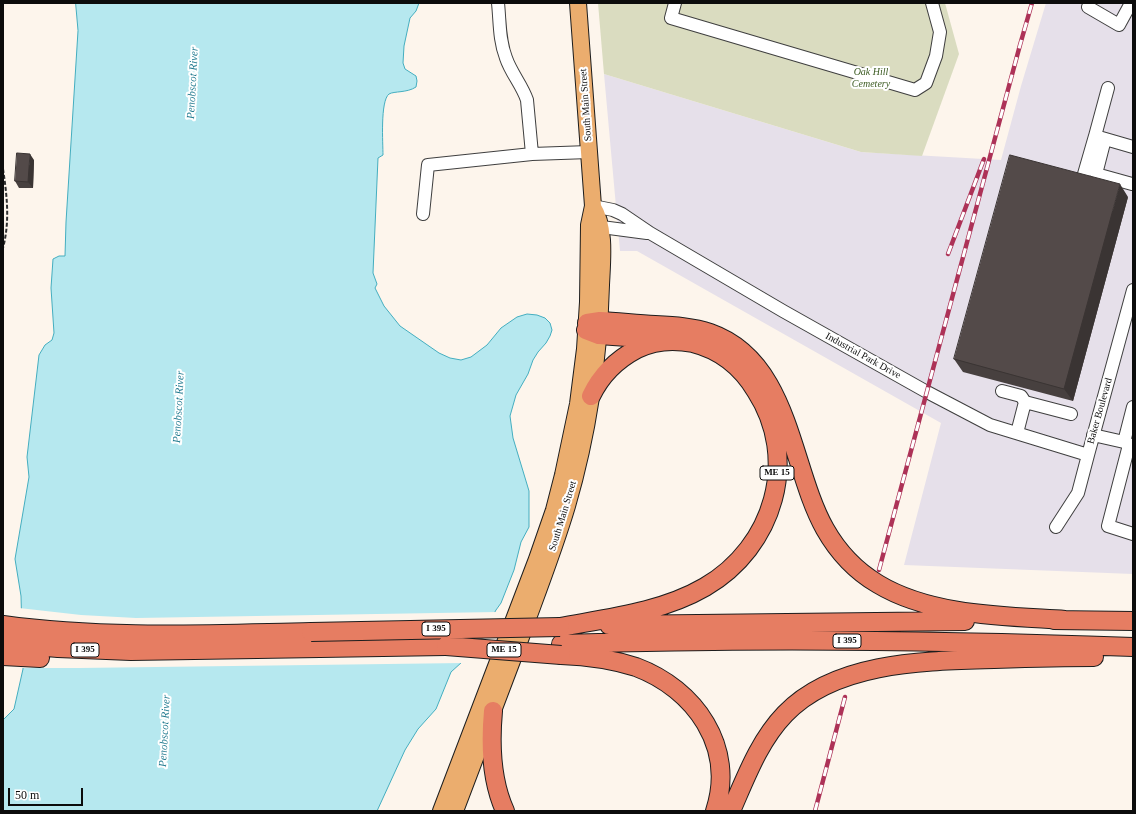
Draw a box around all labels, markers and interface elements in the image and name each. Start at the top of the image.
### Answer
water label: Penobscot River [185,47,201,119]
park label: Oak Hill Cemetery [852,66,890,90]
street label: South Main Street [577,68,595,142]
street label: Industrial Park Drive [823,330,903,382]
water label: Penobscot River [171,371,187,443]
street label: Baker Boulevard [1085,377,1115,445]
road number: ME 15 [760,466,794,480]
street label: South Main Street [547,479,579,553]
road number: I 395 [422,622,450,636]
road number: I 395 [833,634,861,648]
road number: I 395 [71,643,99,657]
road number: ME 15 [487,643,521,657]
water label: Penobscot River [157,695,173,767]
scale bar [10,780,85,806]
text: 50 m [15,788,39,802]

